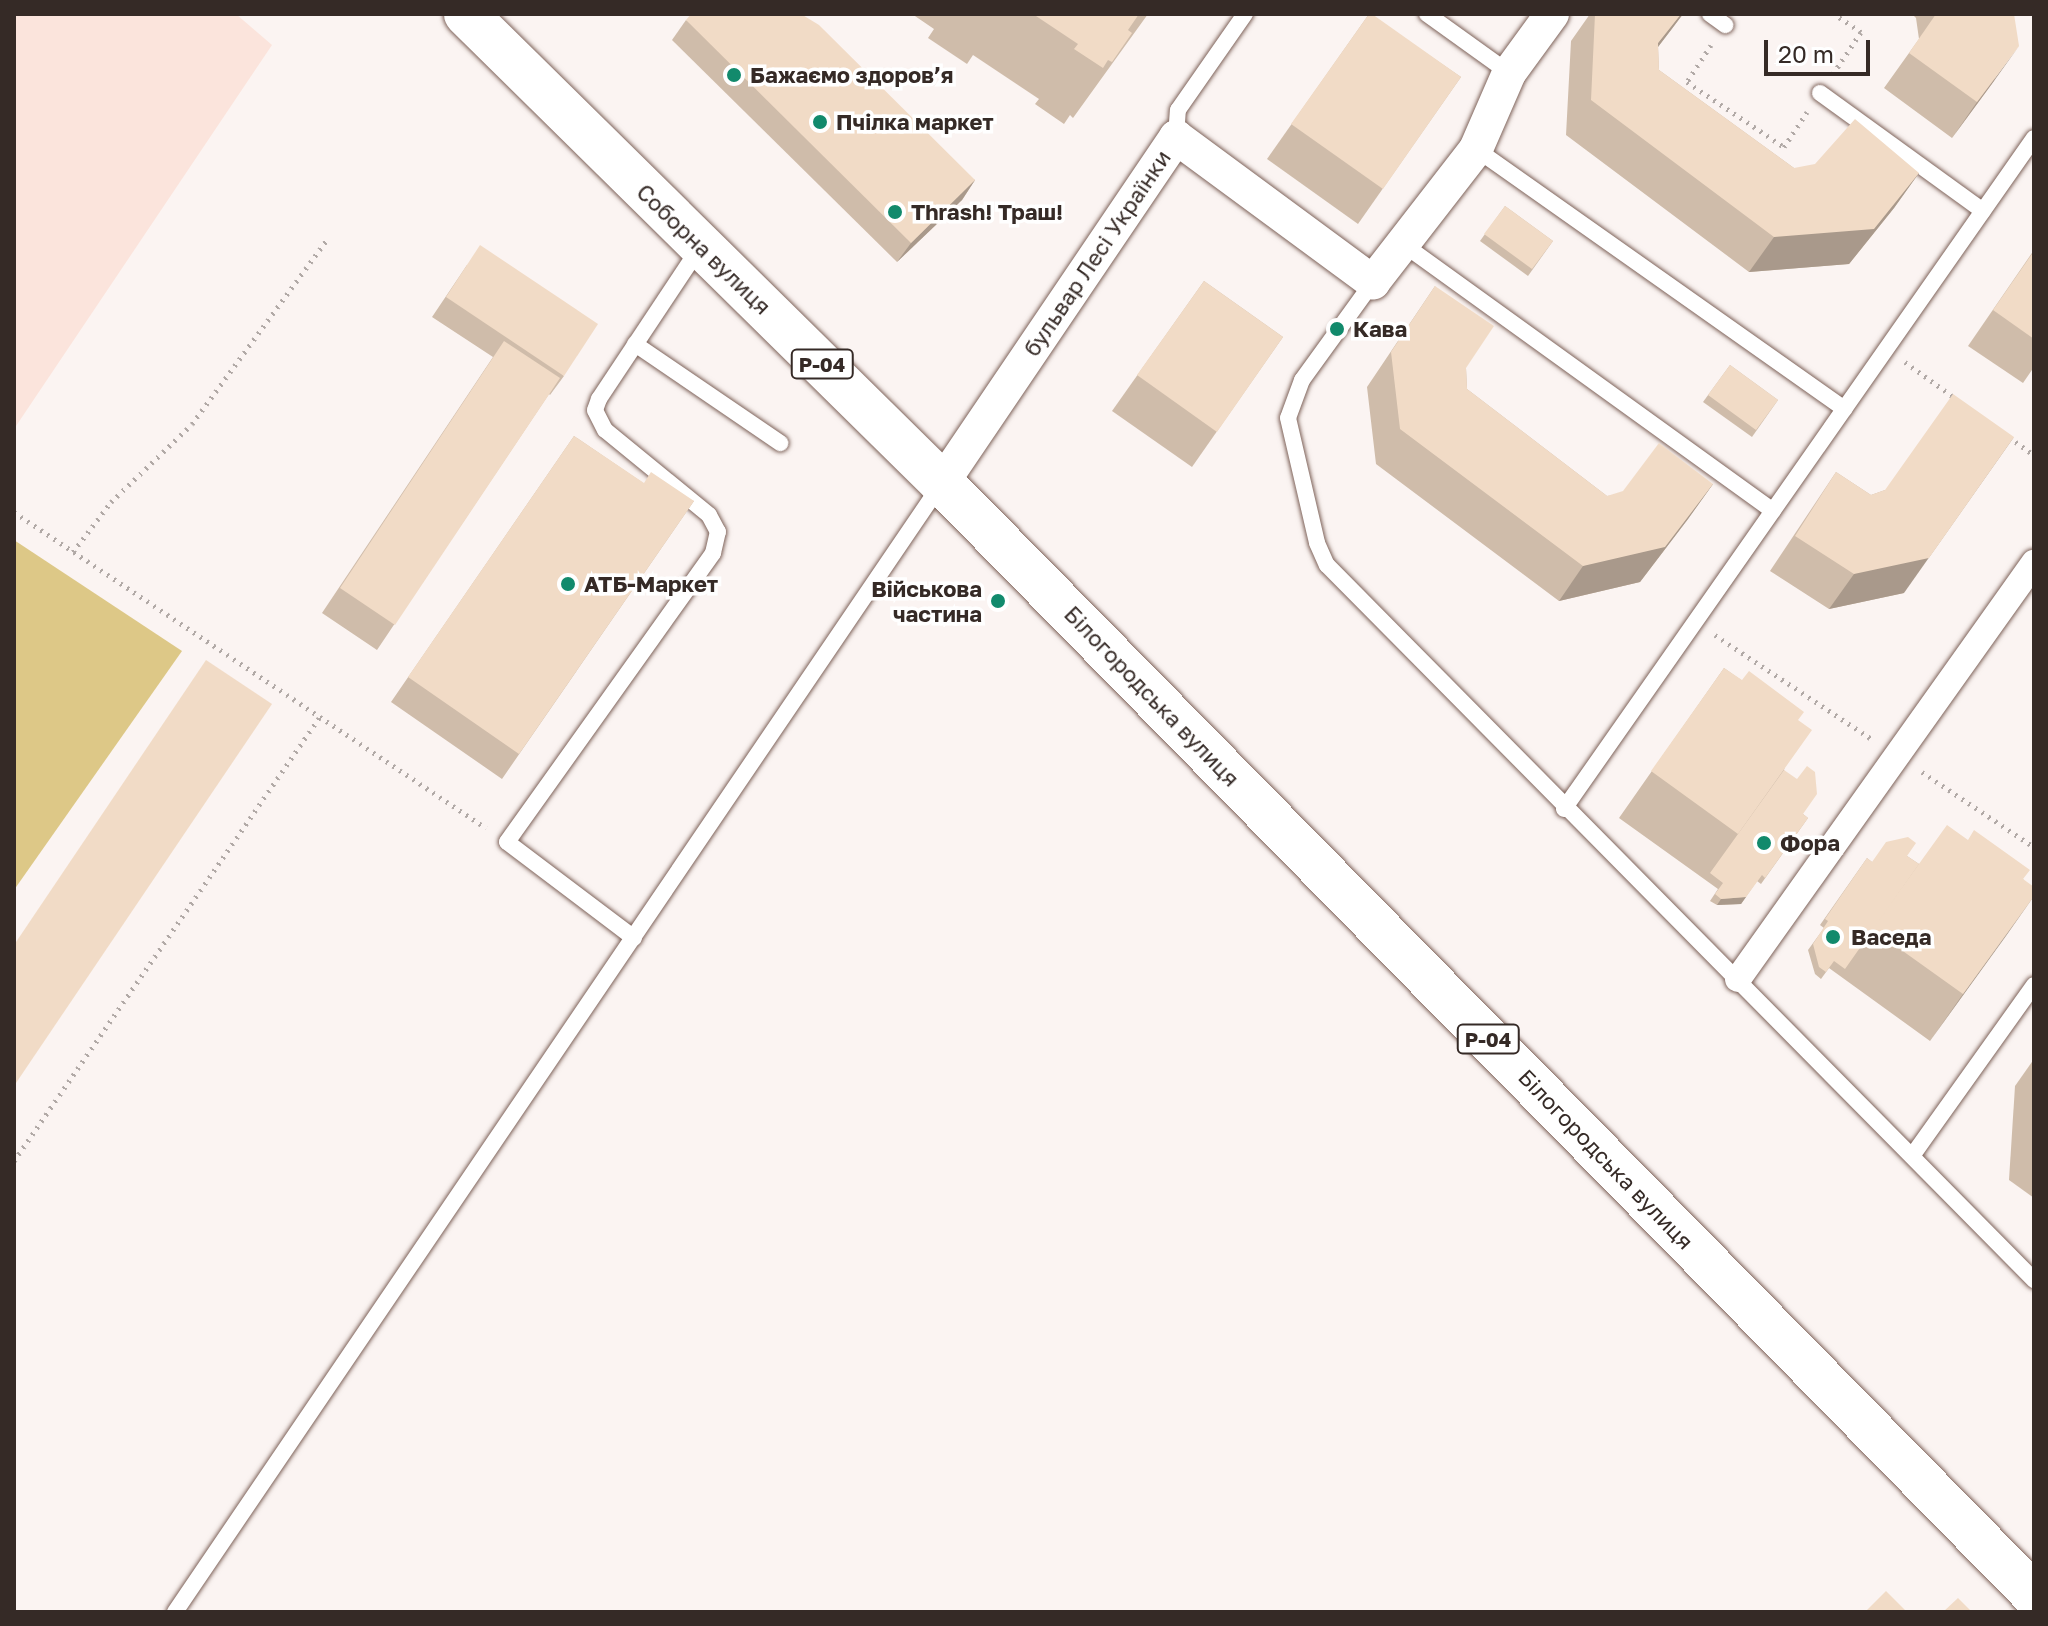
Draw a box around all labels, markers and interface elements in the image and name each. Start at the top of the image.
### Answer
scale bar [1768,24,1874,74]
text: 20 m [1778,39,1834,68]
place label: Бажаємо здоровʼя [750,62,953,88]
marker: Бажаємо здоровʼя [725,66,743,84]
place label: Пчілка маркет [836,109,994,135]
marker: Пчілка маркет [811,113,829,131]
street label: бульвар Лесі Українки [1018,145,1176,361]
street label: Соборна вулиця [632,178,776,320]
place label: Thrash! Траш! [911,199,1063,225]
marker: Thrash! Траш! [886,203,904,221]
place label: Кава [1353,316,1407,342]
marker: Кава [1328,320,1346,338]
road number: Р-04 [790,348,854,380]
place label: АТБ-Маркет [584,571,718,597]
marker: АТБ-Маркет [559,575,577,593]
place label: Військова частина [871,575,982,626]
marker: Військова частина [989,592,1007,610]
street label: Білогородська вулиця [1059,601,1245,791]
place label: Фора [1780,830,1840,856]
marker: Фора [1755,834,1773,852]
place label: Васеда [1851,924,1931,950]
marker: Васеда [1822,926,1844,948]
road number: Р-04 [1456,1023,1520,1055]
street label: Білогородська вулиця [1513,1064,1699,1254]

